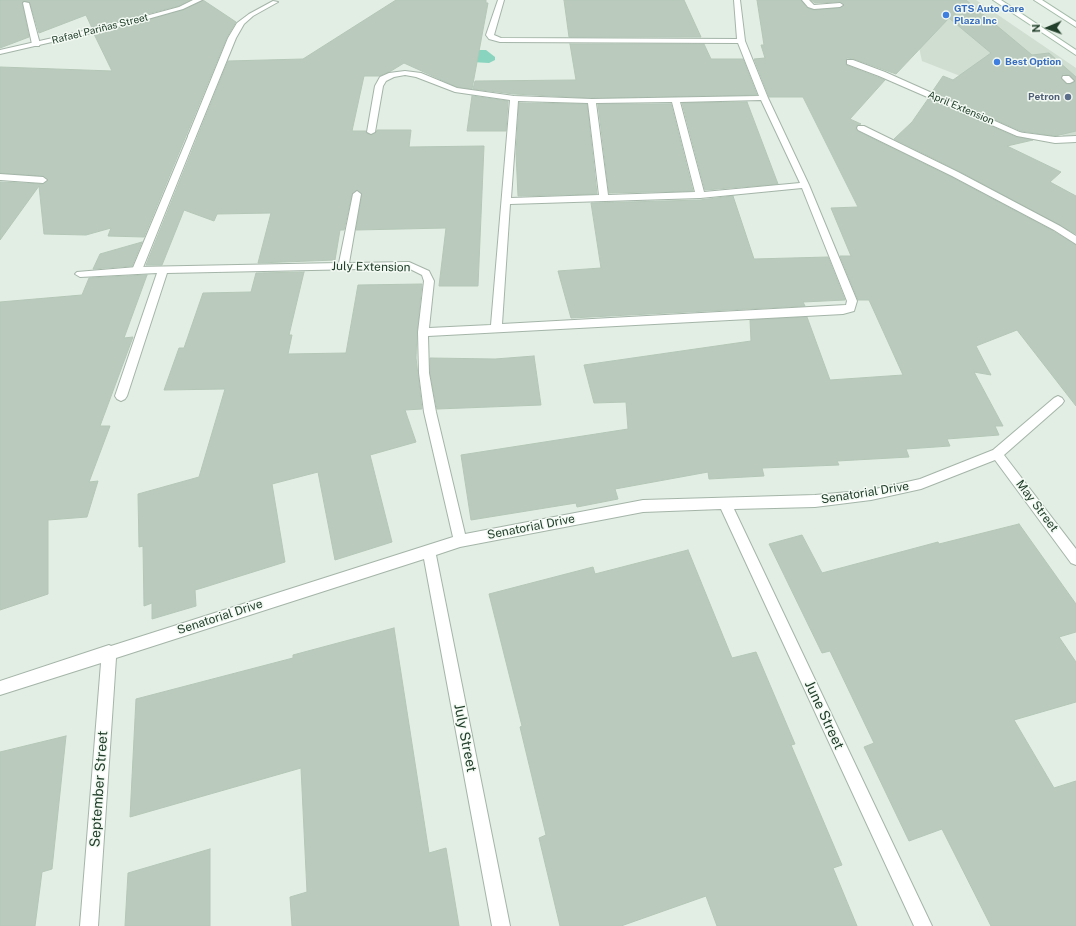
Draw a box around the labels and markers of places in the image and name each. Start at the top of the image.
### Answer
place label: GTS Auto Care Plaza Inc [954,3,1024,26]
marker: GTS Auto Care Plaza Inc [941,10,951,20]
place label: Best Option [1005,56,1061,68]
marker: Best Option [992,57,1002,67]
place label: Petron [1028,91,1060,103]
marker: Petron [1063,92,1073,102]

